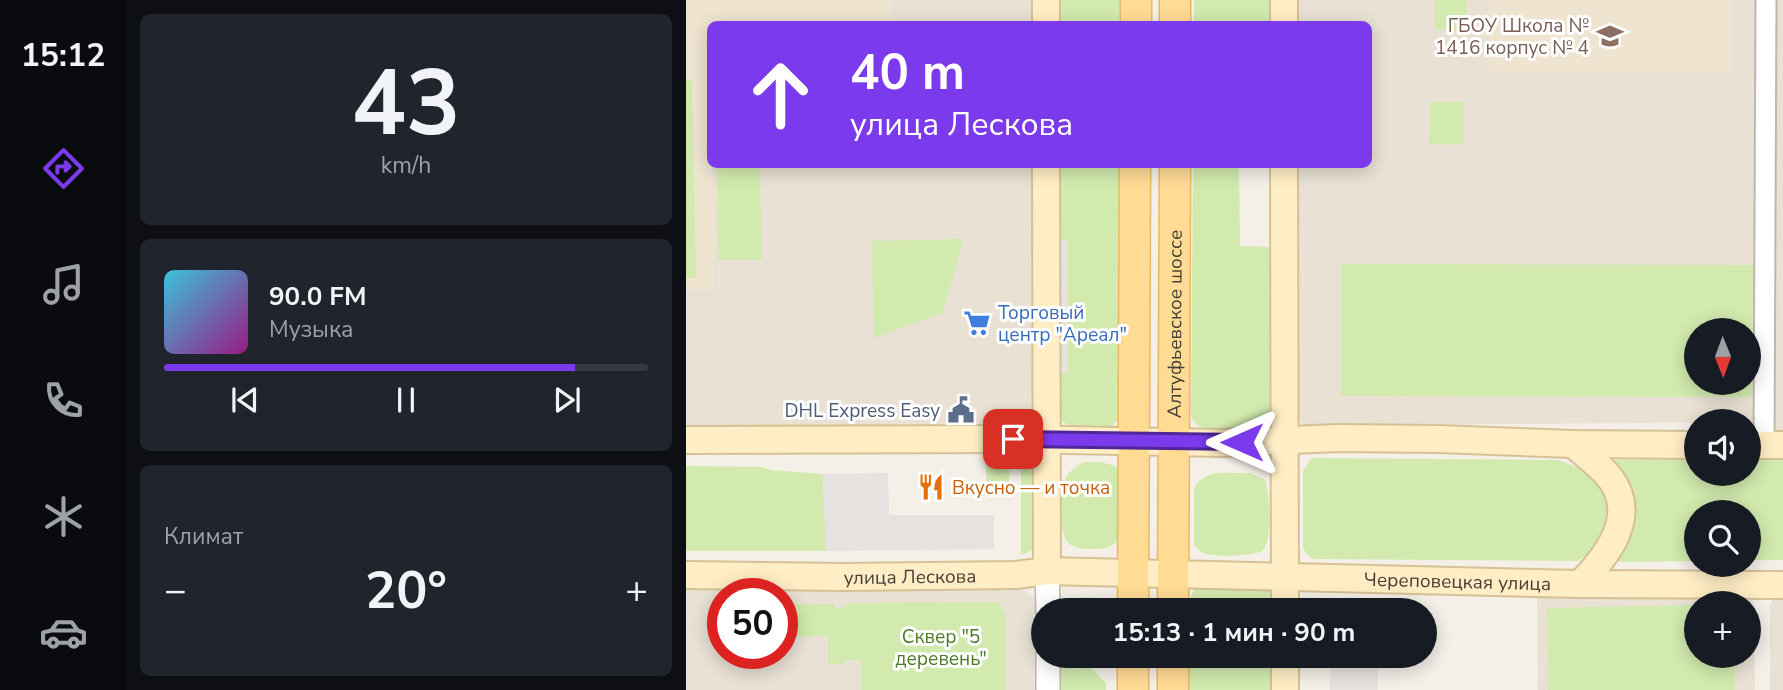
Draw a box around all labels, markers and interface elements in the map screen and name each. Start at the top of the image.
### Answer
place label: ГБОУ Школа № 1416 корпус № 4 [1435,13,1589,61]
school or university icon: ГБОУ Школа № 1416 корпус № 4 [1595,21,1625,51]
text: 15:12 [21,34,105,77]
text: 40 m [850,39,965,106]
text: 43 [351,42,461,166]
icon: ahead [735,49,826,140]
text: улица Лескова [850,103,1073,146]
icon: directions [39,144,88,193]
text: km/h [381,150,431,181]
street label: Алтуфьевское шоссе [1162,230,1189,418]
icon: music [39,260,88,309]
text: 90.0 FM [269,279,366,314]
place label: Торговый центр "Ареал" [998,300,1127,348]
supermarket icon: Торговый центр "Ареал" [962,308,992,338]
text: Музыка [269,314,353,345]
north arrow [1684,318,1760,396]
map controls [1684,318,1761,668]
icon: phone [39,376,88,425]
icon: previous [226,381,264,419]
icon: pause [387,381,425,419]
icon: next [548,381,586,419]
public building icon: DHL Express Easy [946,395,976,425]
place label: DHL Express Easy [784,398,940,424]
position arrow [1205,405,1279,479]
pin [983,409,1043,469]
button: sound [1684,409,1761,486]
icon: arrive [994,420,1032,458]
restaurant icon: Вкусно — и точка [916,472,946,502]
place label: Вкусно — и точка [952,475,1110,501]
icon: climate [39,492,88,541]
button: search [1684,500,1761,577]
text: Климат [164,521,243,552]
text: 20° [365,555,447,626]
street label: улица Лескова [843,563,977,591]
text: − [164,565,187,616]
text: + [625,565,648,616]
street label: Череповецкая улица [1364,567,1551,597]
speed limit sign: 50 [707,578,798,669]
button: + [1684,591,1761,668]
icon: car [39,608,88,657]
text: 15:13 · 1 мин · 90 m [1113,615,1355,650]
park label: Сквер "5 деревень" [895,624,987,672]

